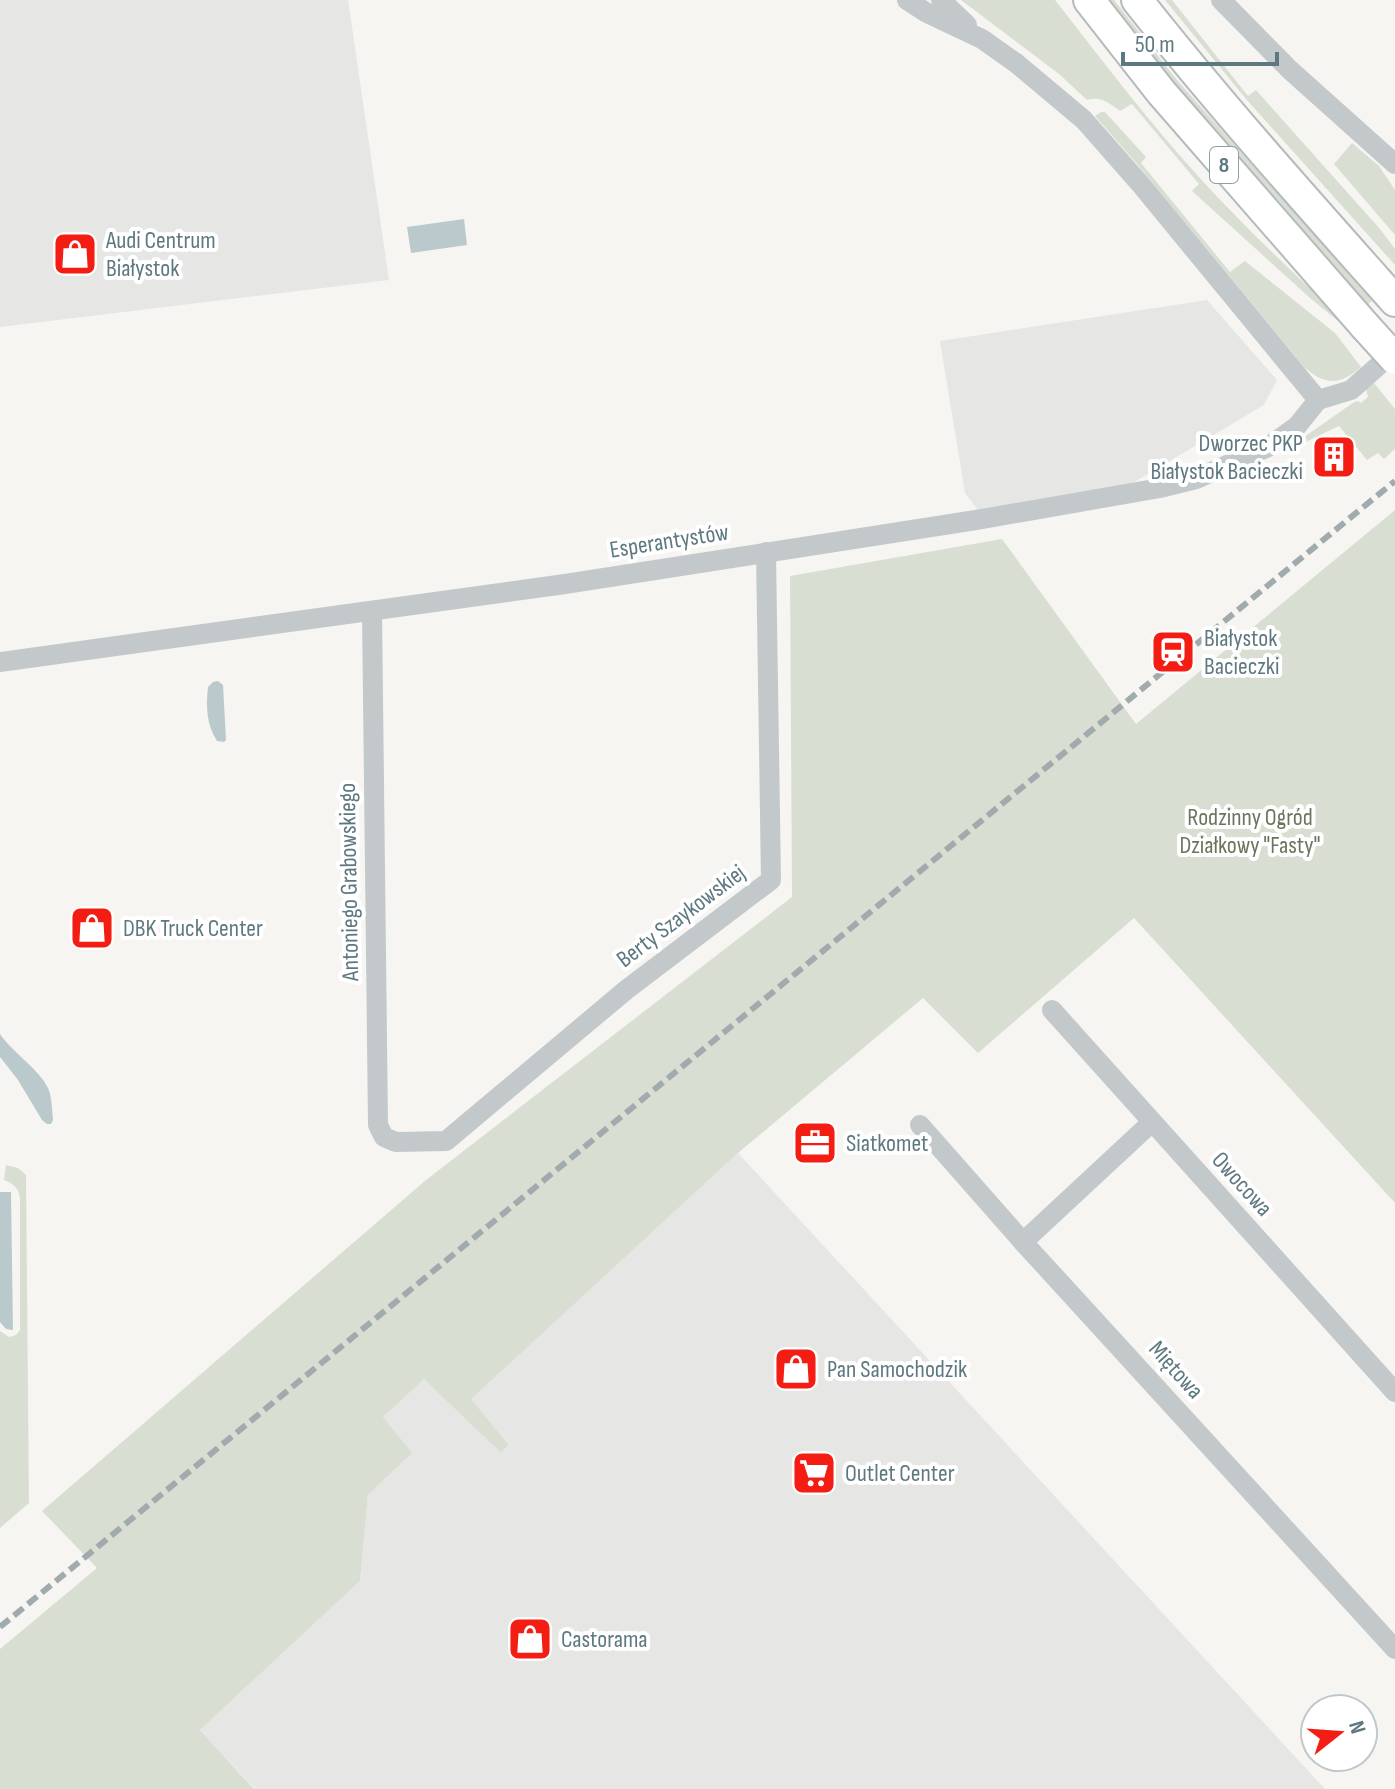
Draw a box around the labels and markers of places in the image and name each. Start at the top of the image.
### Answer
place label: Audi Centrum Białystok [105,226,216,283]
shop icon: Audi Centrum Białystok [51,230,99,278]
place label: Dworzec PKP Białystok Bacieczki [1150,429,1303,486]
building icon: Dworzec PKP Białystok Bacieczki [1310,433,1358,481]
place label: Białystok Bacieczki [1204,624,1279,681]
station icon: Białystok Bacieczki [1149,628,1197,676]
shop icon: DBK Truck Center [68,904,116,952]
place label: DBK Truck Center [123,914,263,943]
office icon: Siatkomet [791,1119,839,1167]
place label: Siatkomet [846,1129,928,1158]
shop icon: Pan Samochodzik [772,1345,820,1393]
place label: Pan Samochodzik [827,1355,967,1384]
supermarket icon: Outlet Center [790,1449,838,1497]
place label: Outlet Center [845,1459,955,1488]
shop icon: Castorama [506,1615,554,1663]
place label: Castorama [561,1625,648,1654]

